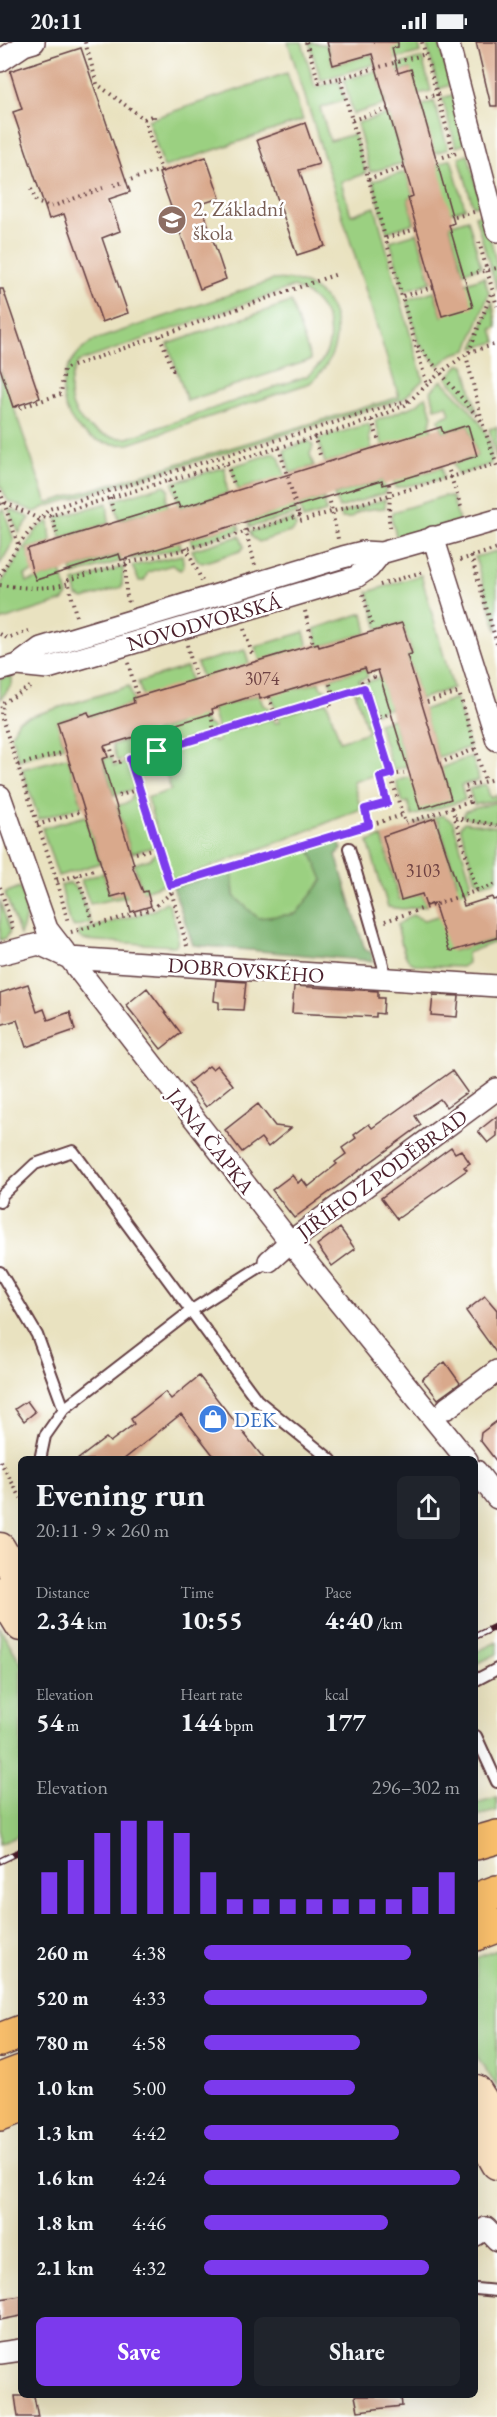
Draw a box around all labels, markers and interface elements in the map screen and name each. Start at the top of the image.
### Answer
text: 20:11 [30,7,83,36]
place label: 2. Základní škola [193,195,284,246]
school or university icon: 2. Základní škola [156,204,188,236]
street label: NOVODVORSKÁ [124,587,285,657]
house number: 3074 [245,667,280,690]
pin [131,725,182,776]
icon: arrive [140,734,173,767]
house number: 3103 [406,859,440,882]
street label: DOBROVSKÉHO [167,951,325,989]
street label: JANA ČAPKA [160,1081,261,1200]
street label: JIŘÍHO Z PODĚBRAD [290,1103,473,1246]
shop icon: DEK [197,1403,229,1435]
place label: DEK [234,1406,277,1433]
text: Evening run [36,1473,205,1516]
button: share [397,1476,460,1539]
text: 20:11 · 9 × 260 m [36,1517,169,1543]
text: Distance [36,1582,89,1603]
text: Time [180,1582,214,1603]
text: Pace [325,1582,352,1603]
text: 2.34 [36,1603,84,1637]
text: 10:55 [180,1603,243,1637]
text: 4:40 [325,1603,373,1637]
text: km [84,1613,107,1634]
text: /km [373,1613,403,1634]
text: Elevation [36,1684,94,1705]
text: Heart rate [180,1684,242,1705]
text: kcal [325,1684,349,1705]
text: 54 [36,1705,64,1739]
text: 144 [180,1705,222,1739]
text: 177 [325,1705,366,1739]
text: m [64,1715,79,1736]
text: bpm [222,1715,254,1736]
text: Elevation [36,1774,108,1800]
text: 296–302 m [372,1774,460,1800]
text: 260 m [36,1940,89,1966]
text: 4:38 [132,1940,166,1966]
text: 520 m [36,1985,89,2011]
text: 4:33 [132,1985,166,2011]
text: 780 m [36,2030,89,2056]
text: 4:58 [132,2030,166,2056]
text: 1.0 km [36,2075,94,2101]
text: 5:00 [132,2075,166,2101]
text: 1.3 km [36,2120,94,2146]
text: 4:42 [132,2120,166,2146]
text: 1.6 km [36,2165,94,2191]
text: 4:24 [132,2165,166,2191]
text: 1.8 km [36,2210,94,2236]
text: 4:46 [132,2210,166,2236]
text: 2.1 km [36,2255,94,2281]
text: 4:32 [132,2255,166,2281]
button: Save [36,2317,242,2386]
button: Share [254,2317,460,2386]

